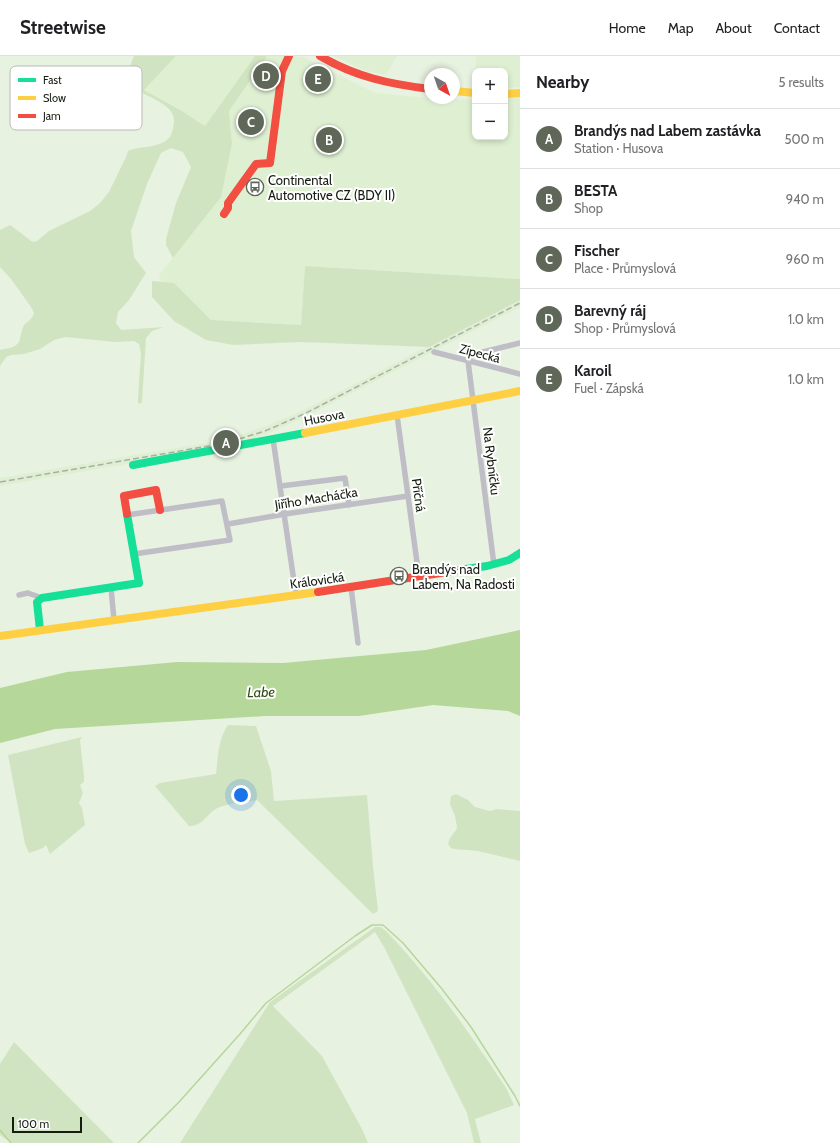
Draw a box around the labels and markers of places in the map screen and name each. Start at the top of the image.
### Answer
pin: D [253,61,279,91]
pin: E [305,64,331,94]
pin: C [238,107,264,137]
pin: B [316,125,342,155]
place label: Continental Automotive CZ (BDY II) [268,172,395,203]
bus stop icon: Continental Automotive CZ (BDY II) [245,177,265,197]
pin: A [213,428,239,458]
place label: Brandýs nad Labem, Na Radosti [412,561,515,592]
bus stop icon: Brandýs nad Labem, Na Radosti [389,566,409,586]

